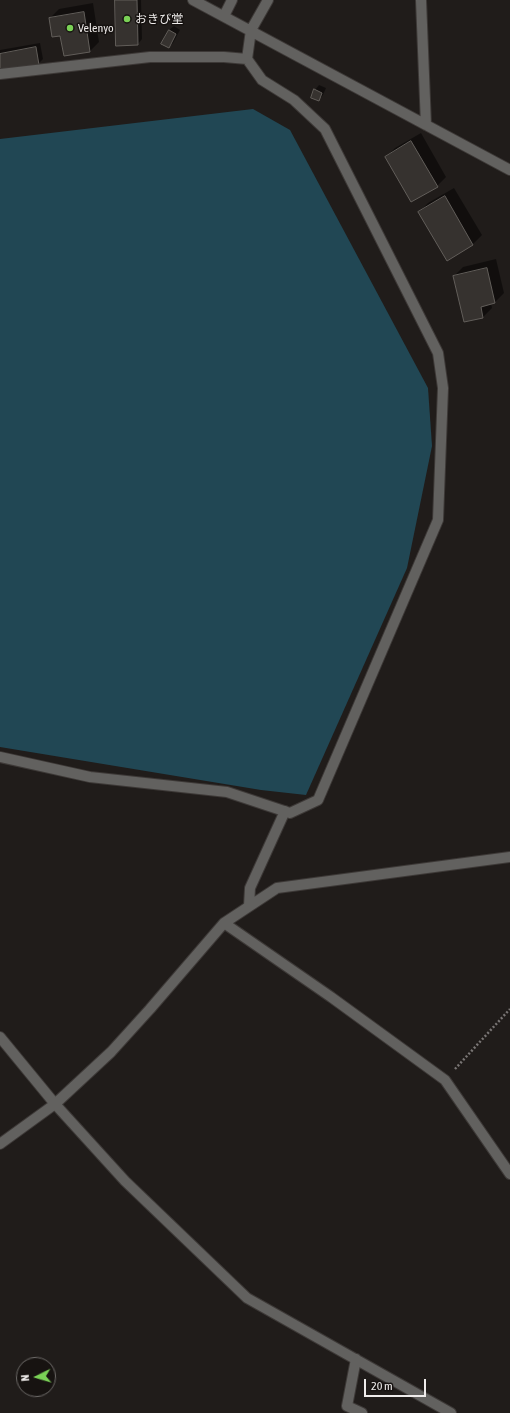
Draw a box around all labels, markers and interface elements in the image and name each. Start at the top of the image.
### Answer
place label: おきび堂 [135,12,183,26]
marker: おきび堂 [122,14,132,24]
place label: Velenyo [78,21,114,35]
marker: Velenyo [65,23,75,33]
north arrow [16,1357,56,1397]
scale bar [366,1371,428,1397]
text: N [19,1374,31,1382]
text: 20 m [371,1379,393,1393]

